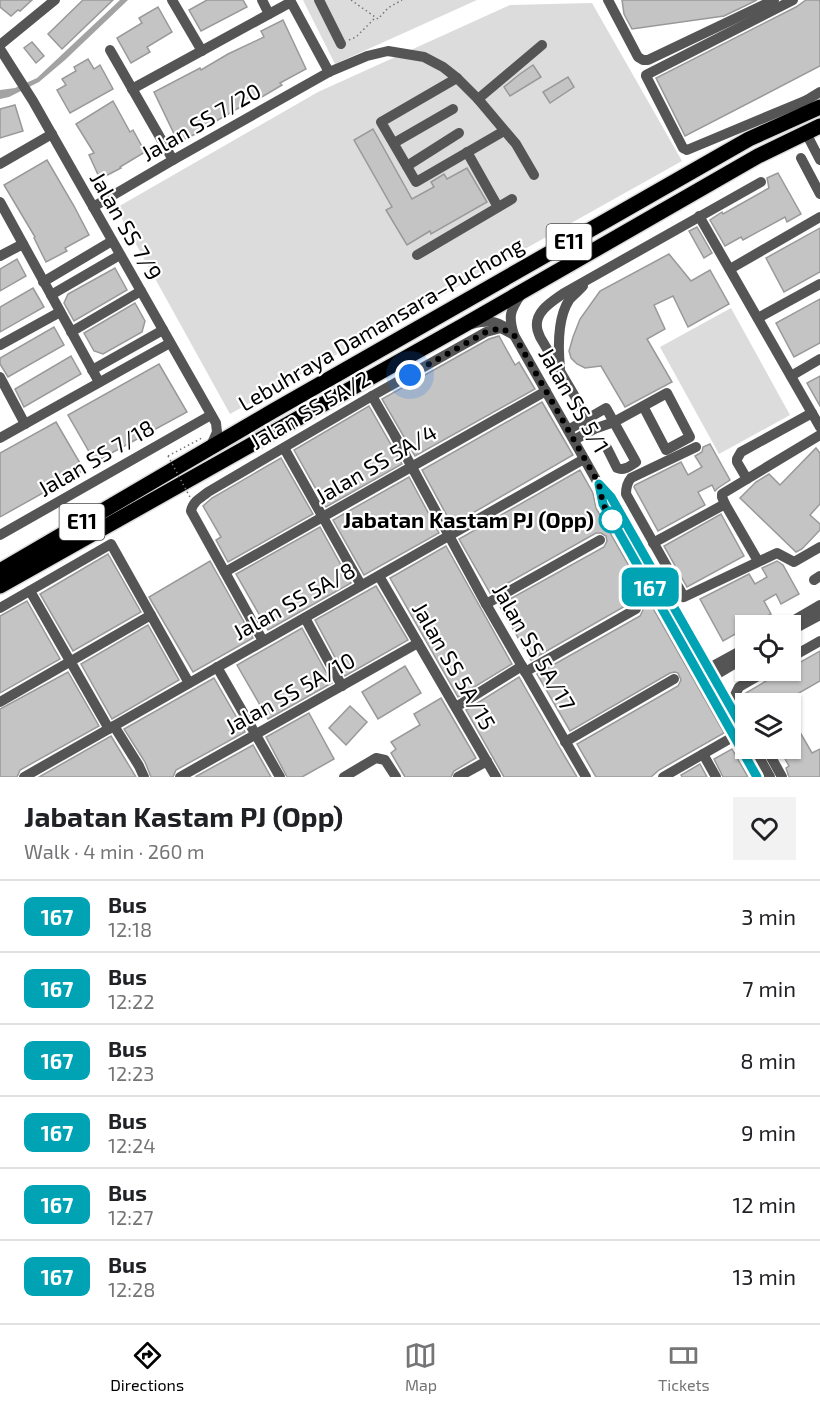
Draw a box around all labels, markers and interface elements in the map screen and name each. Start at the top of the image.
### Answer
street label: Jalan SS 7/20 [136,76,265,166]
street label: Jalan SS 7/9 [85,167,168,284]
road number: E11 [546,224,592,260]
street label: Lebuhraya Damansara–Puchong [233,231,528,416]
street label: Jalan SS 5/1 [534,342,615,457]
your location [395,360,425,390]
street label: Jalan SS 5A/2 [245,364,374,454]
street label: Jalan SS 7/18 [33,413,158,501]
street label: Jalan SS 5A/4 [310,418,441,508]
road number: E11 [60,504,104,540]
place label: Jabatan Kastam PJ (Opp) [343,506,594,532]
marker: Jabatan Kastam PJ (Opp) [599,507,625,533]
street label: Jalan SS 5A/8 [228,556,359,644]
line badge: 167 [616,568,684,606]
text: 167 [634,575,666,600]
street label: Jalan SS 5A/17 [488,578,582,715]
street label: Jalan SS 5A/15 [408,597,502,734]
map controls [735,615,801,759]
button: locate [735,615,801,681]
street label: Jalan SS 5A/10 [220,646,359,738]
button: layers [735,693,801,759]
button: heart [733,797,796,860]
text: Jabatan Kastam PJ (Opp) [24,799,343,833]
text: Walk · 4 min · 260 m [24,839,204,863]
text: Bus [108,891,147,917]
text: 3 min [741,903,796,929]
text: 167 [41,904,73,929]
text: 12:18 [108,917,152,941]
text: Bus [108,963,147,989]
text: 7 min [742,975,796,1001]
text: 167 [41,976,73,1001]
text: 12:22 [108,989,154,1013]
text: Bus [108,1035,147,1061]
text: 8 min [740,1047,796,1073]
text: 167 [41,1048,73,1073]
text: 12:23 [108,1061,154,1085]
text: Bus [108,1107,147,1133]
text: 9 min [741,1119,796,1145]
text: 167 [41,1120,73,1145]
text: 12:24 [108,1133,155,1157]
text: Bus [108,1179,147,1205]
text: 12 min [732,1191,796,1217]
text: 167 [41,1192,73,1217]
text: 12:27 [108,1205,153,1229]
text: Bus [108,1251,147,1277]
text: 13 min [733,1263,796,1289]
text: 167 [41,1264,73,1289]
text: 12:28 [108,1277,155,1301]
tab: Directions [110,1339,184,1394]
tab: Map [404,1339,437,1394]
tab: Tickets [658,1339,710,1394]

